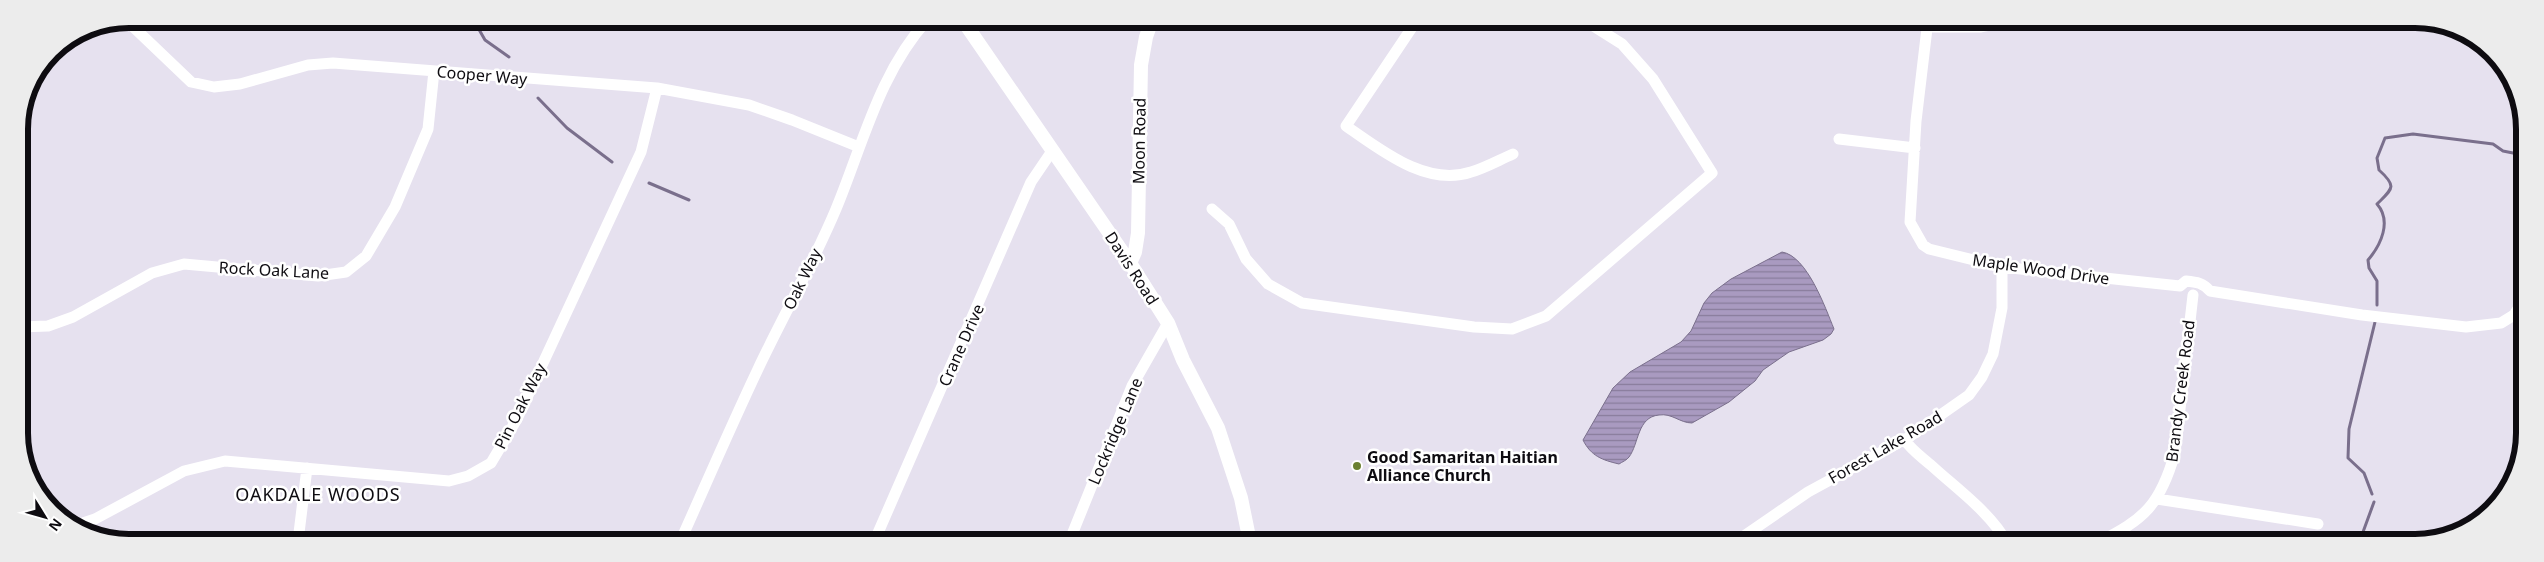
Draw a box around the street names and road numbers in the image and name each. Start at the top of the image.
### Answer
street label: Cooper Way [436,60,529,90]
street label: Moon Road [1127,98,1151,184]
street label: Davis Road [1100,227,1164,309]
street label: Oak Way [778,244,827,313]
street label: Maple Wood Drive [1971,248,2111,290]
street label: Rock Oak Lane [218,256,330,284]
street label: Crane Drive [933,300,989,390]
street label: Brandy Creek Road [2160,319,2200,463]
street label: Pin Oak Way [489,359,551,453]
street label: Lockridge Lane [1083,374,1147,488]
street label: Forest Lake Road [1824,405,1946,489]

